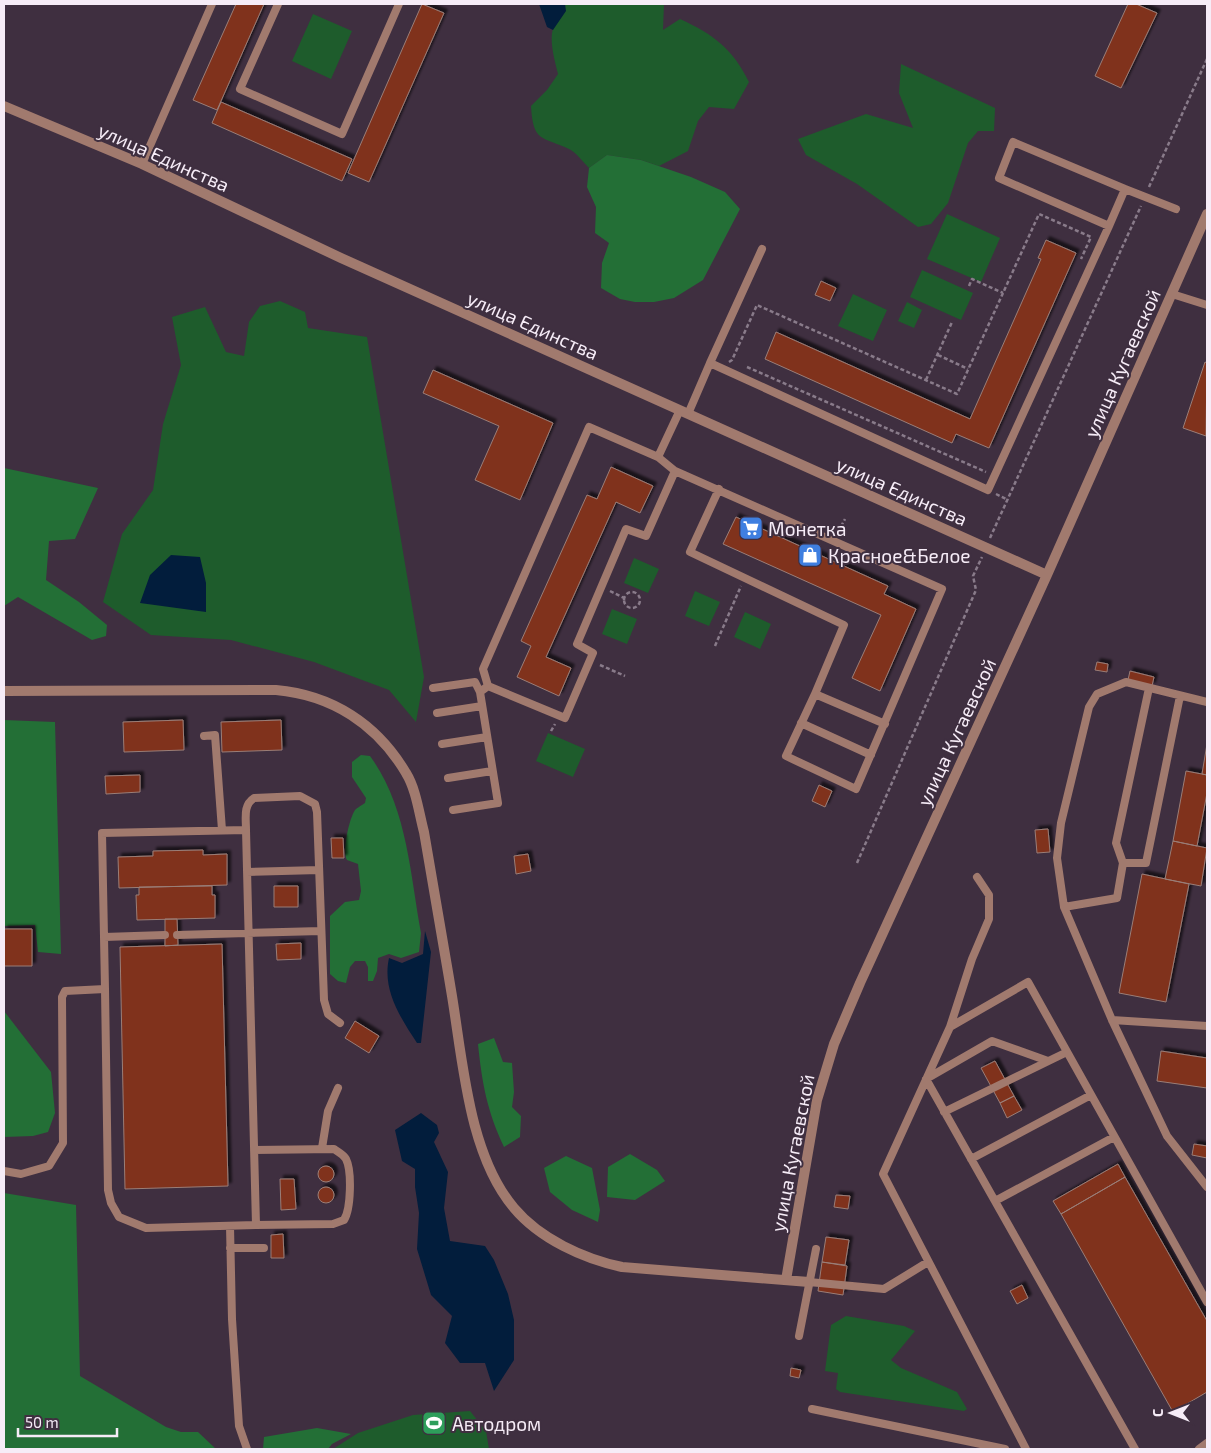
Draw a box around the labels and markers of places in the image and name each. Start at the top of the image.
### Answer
supermarket icon: Монетка [738,515,764,541]
place label: Монетка [768,517,846,540]
shop icon: Красное&Белое [797,542,823,568]
place label: Красное&Белое [828,544,971,567]
sports icon: Автодром [421,1410,447,1436]
place label: Автодром [452,1412,541,1435]

